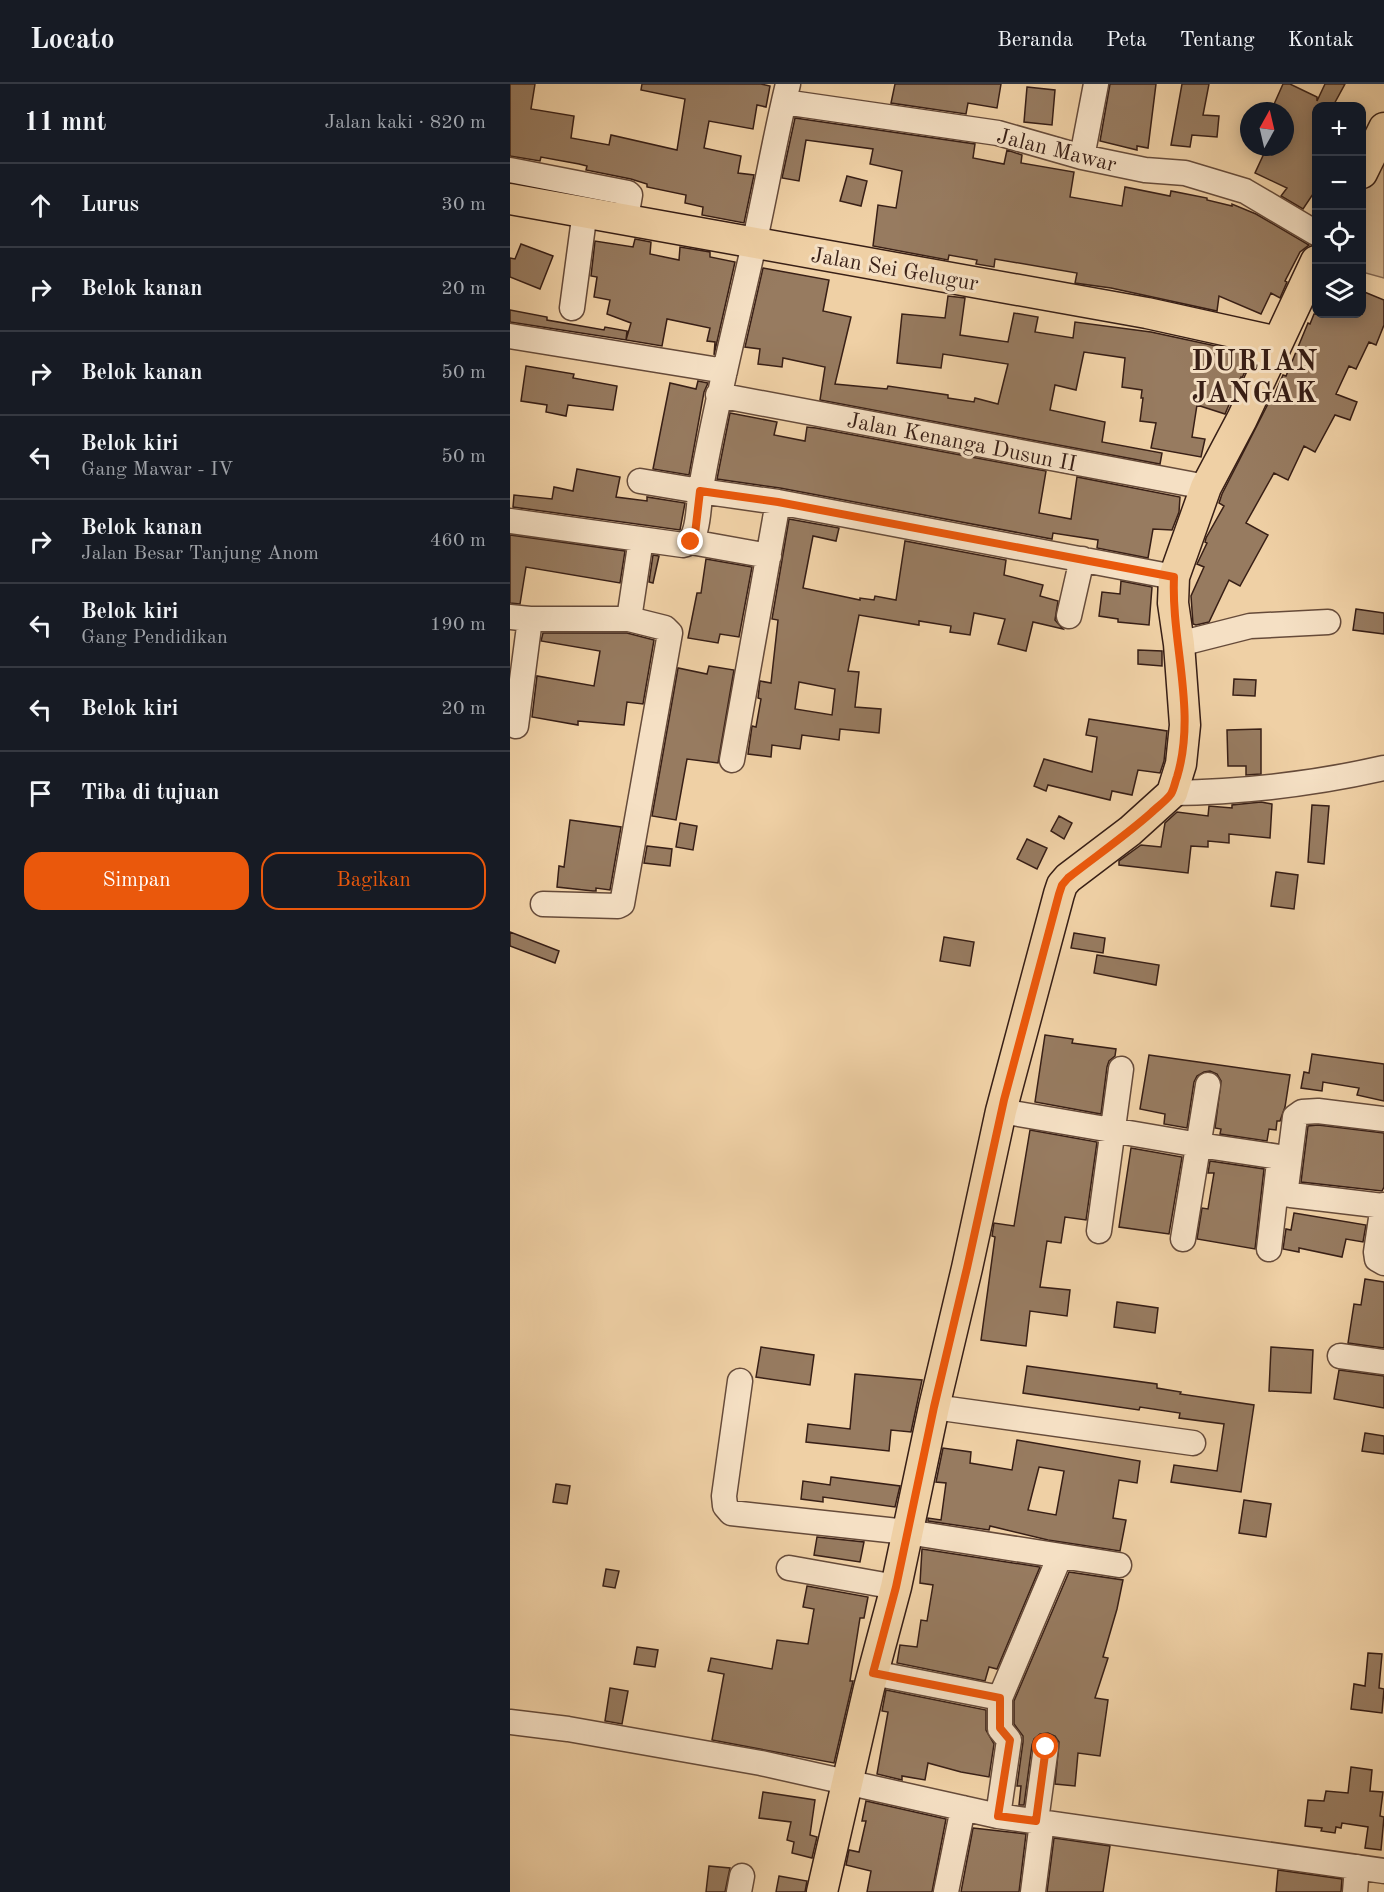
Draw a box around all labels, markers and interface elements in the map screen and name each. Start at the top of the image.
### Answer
text: Locato [30,27,115,55]
text: Beranda [997,30,1073,51]
text: Peta [1106,30,1147,51]
text: Tentang [1180,30,1255,51]
text: Kontak [1288,30,1354,51]
north arrow [1240,102,1294,156]
map controls [1312,102,1366,318]
button: + [1312,102,1366,156]
text: 11 mnt [24,110,106,136]
text: Jalan kaki · 820 m [324,113,486,133]
street label: Jalan Mawar [994,125,1119,176]
button: − [1312,156,1366,210]
icon: ahead [24,189,57,222]
text: Lurus [81,194,139,216]
text: 30 m [441,195,486,215]
button: locate [1312,210,1366,264]
street label: Jalan Sei Gelugur [809,244,980,296]
button: layers [1312,264,1366,318]
icon: right [24,273,57,306]
text: Belok kanan [81,278,203,300]
text: 20 m [441,279,486,299]
district label: DURIAN JANGAK [1191,349,1319,409]
icon: right [24,357,57,390]
text: Belok kanan [81,362,203,384]
text: 50 m [441,363,486,383]
street label: Jalan Kenanga Dusun II [845,410,1078,476]
text: Belok kiri [81,433,178,455]
icon: left [24,441,57,474]
text: 50 m [441,447,486,467]
text: Gang Mawar - IV [81,460,234,480]
text: Belok kanan [81,517,203,539]
icon: right [24,525,57,558]
route end [677,528,703,554]
text: 460 m [430,531,486,551]
text: Jalan Besar Tanjung Anom [81,544,319,564]
text: Belok kiri [81,601,178,623]
icon: left [24,609,57,642]
text: 190 m [430,615,486,635]
text: Gang Pendidikan [81,628,228,648]
icon: left [24,693,57,726]
text: Belok kiri [81,698,178,720]
text: 20 m [441,699,486,719]
icon: arrive [24,777,57,810]
text: Tiba di tujuan [81,782,219,804]
button: Simpan [24,852,249,910]
button: Bagikan [261,852,486,910]
route start [1032,1733,1058,1759]

